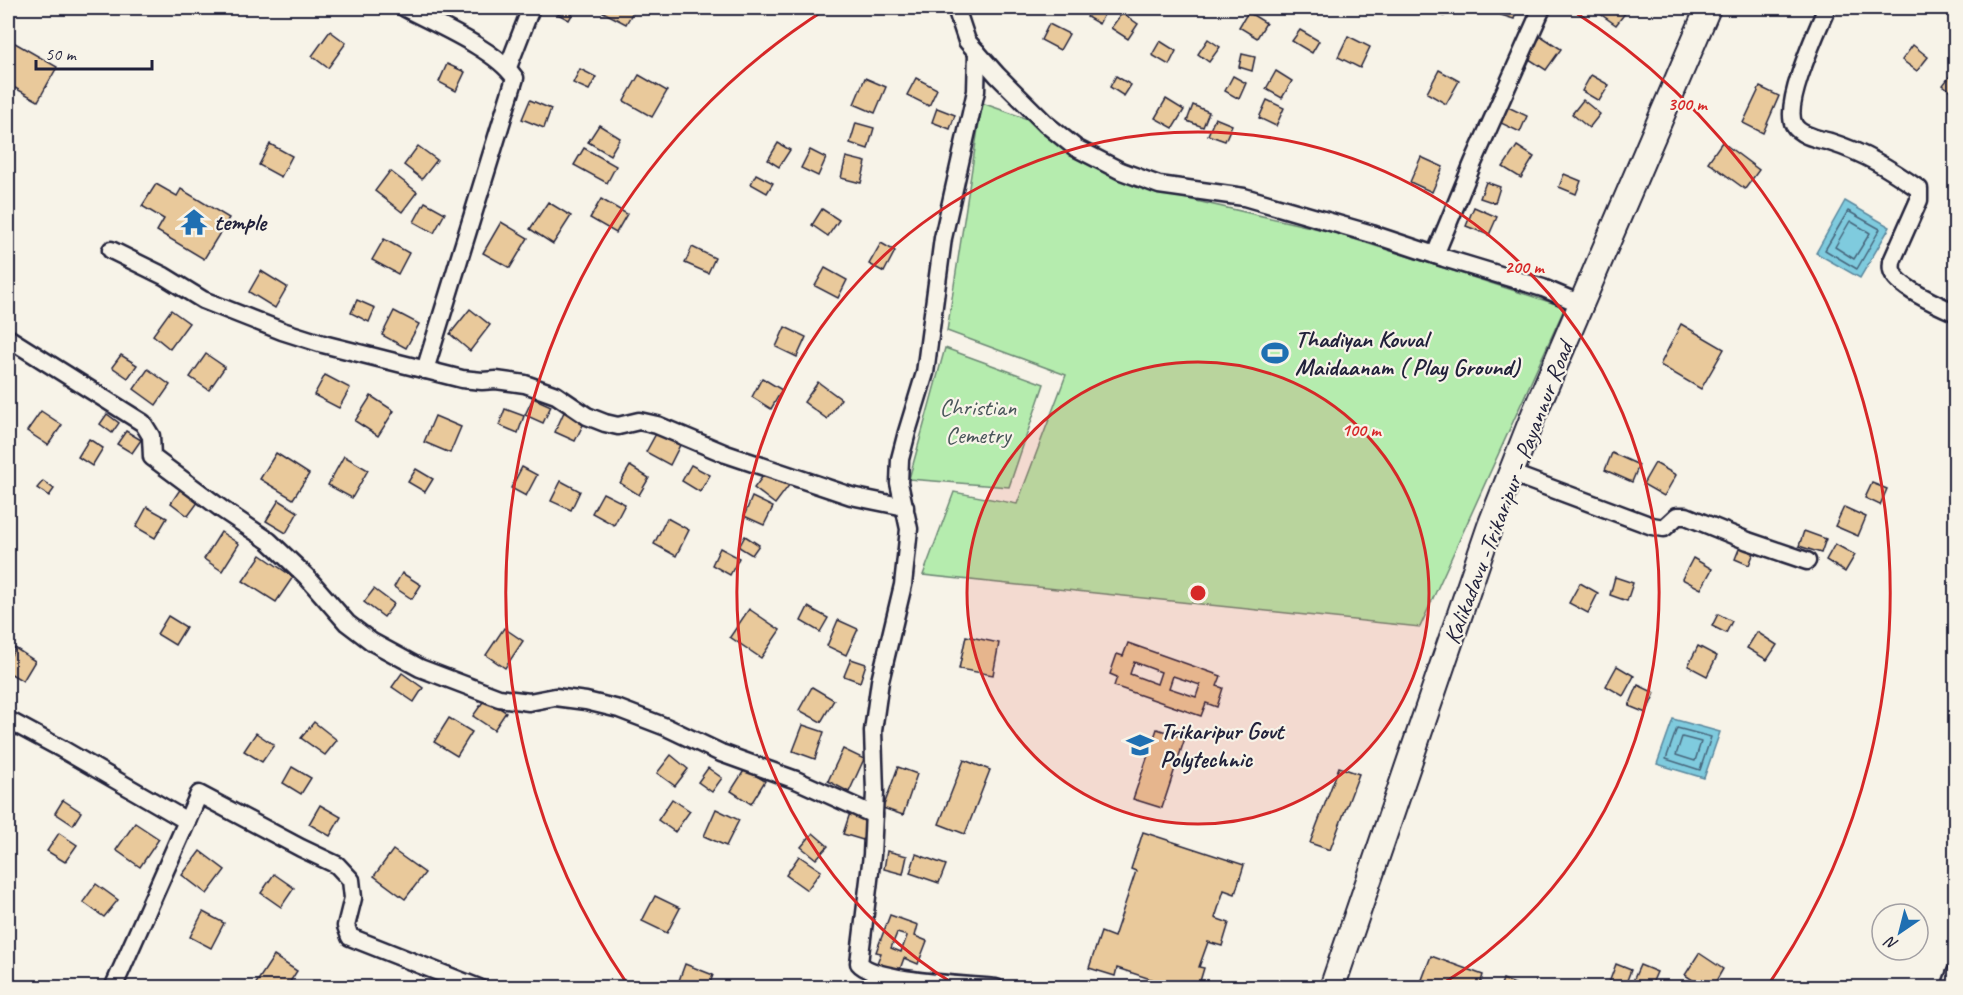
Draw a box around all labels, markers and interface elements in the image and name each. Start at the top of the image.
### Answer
scale bar [36,33,152,71]
text: 50 m [45,43,78,65]
text: 300 m [1668,93,1708,115]
temple icon: temple [179,207,209,237]
place label: temple [214,207,268,237]
text: 200 m [1505,256,1545,278]
place label: Thadiyan Kovval Maidaanam ( Play Ground) [1295,324,1522,382]
street label: Kalikadavu -Trikaripur - Payannur Road [1436,334,1581,648]
sports icon: Thadiyan Kovval Maidaanam ( Play Ground) [1260,338,1290,368]
park label: Christian Cemetry [940,392,1017,450]
text: 100 m [1342,419,1382,441]
centre of rings [1188,583,1208,603]
place label: Trikaripur Govt Polytechnic [1160,716,1286,774]
school or university icon: Trikaripur Govt Polytechnic [1125,730,1155,760]
north arrow [1870,902,1930,962]
text: N [1880,931,1902,955]

